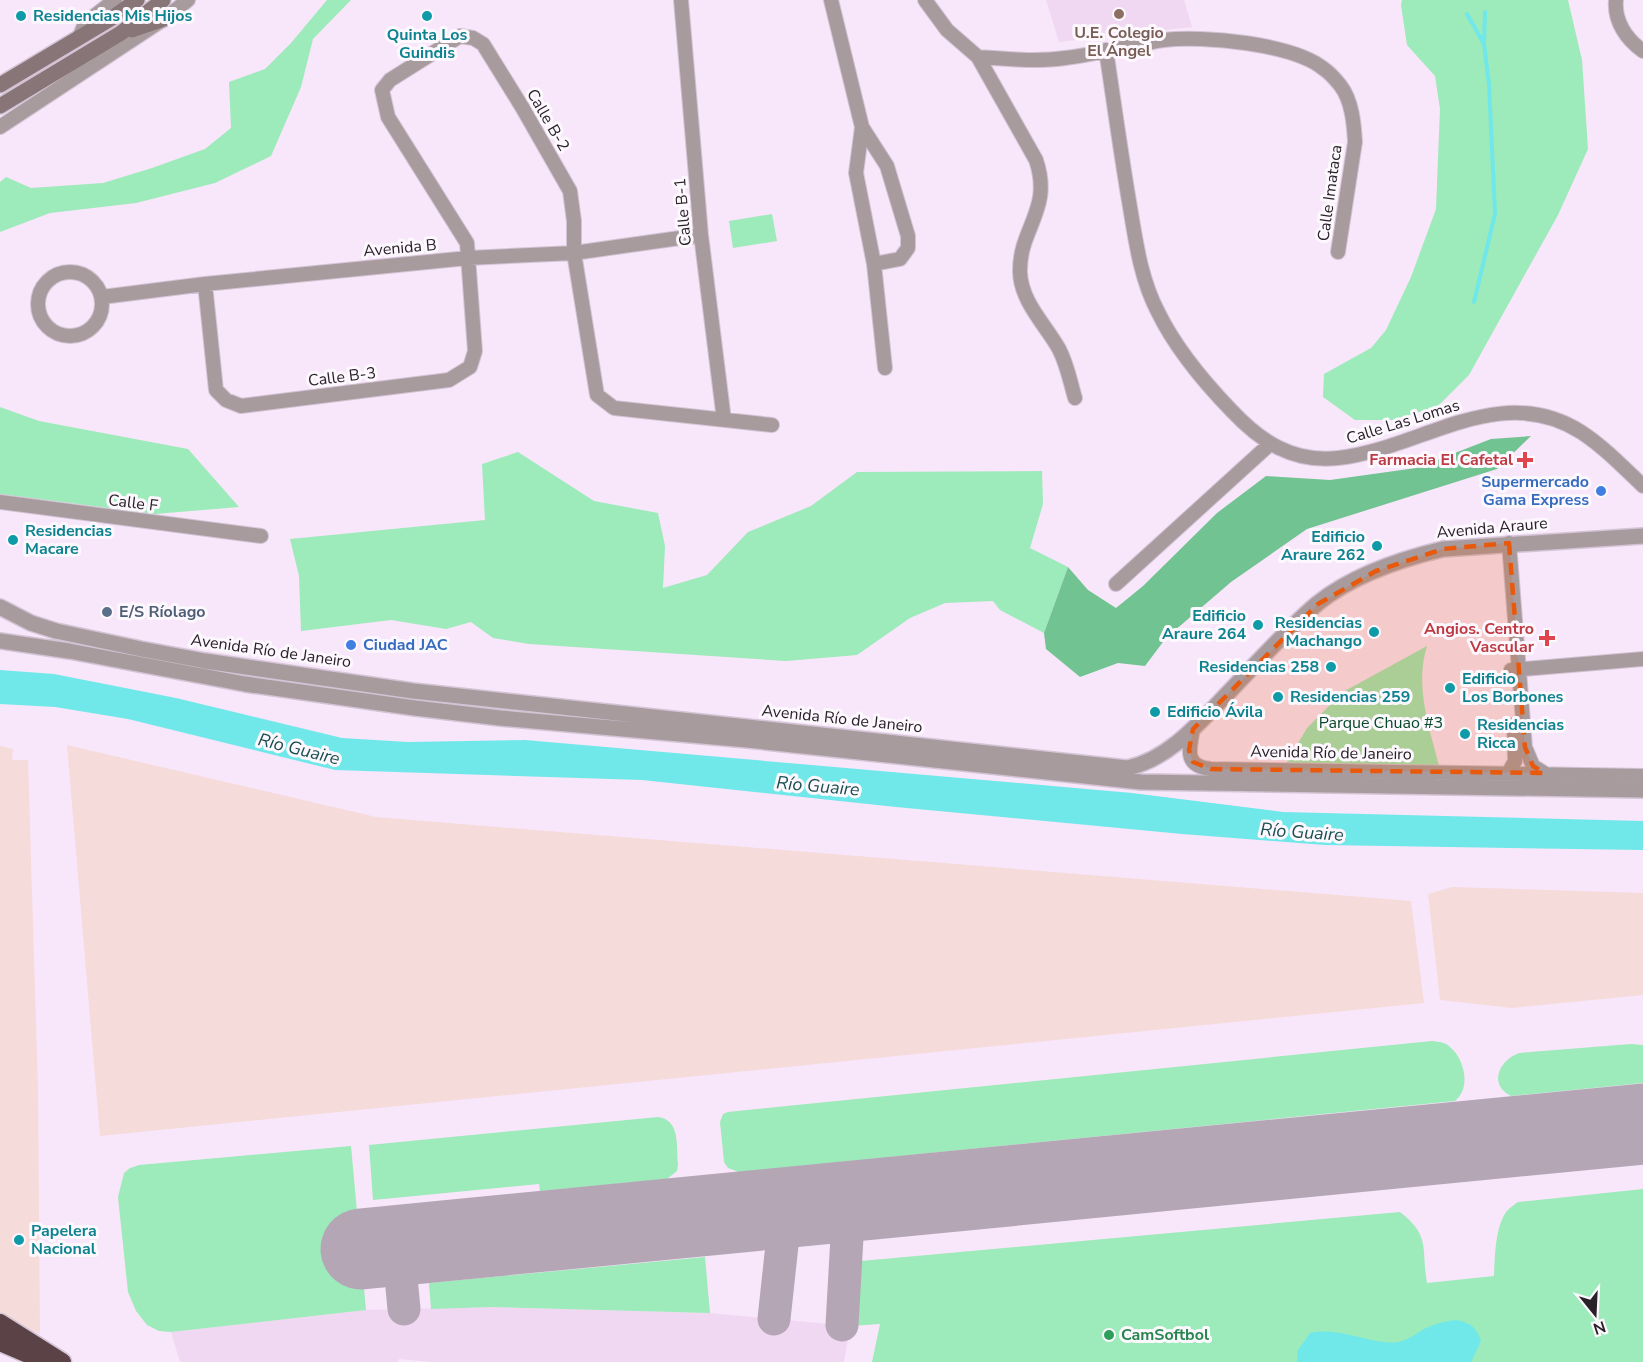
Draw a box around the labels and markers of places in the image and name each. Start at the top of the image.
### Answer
place label: Residencias Mis Hijos [33,5,192,27]
marker: U.E. Colegio El Ángel [1112,7,1126,21]
marker: Residencias Mis Hijos [14,9,28,23]
marker: Quinta Los Guindis [420,9,434,23]
place label: U.E. Colegio El Ángel [1074,22,1164,62]
place label: Quinta Los Guindis [387,24,467,64]
place label: Farmacia El Cafetal [1369,449,1513,471]
marker: Farmacia El Cafetal [1518,453,1532,467]
place label: Supermercado Gama Express [1481,471,1589,511]
marker: Supermercado Gama Express [1594,484,1608,498]
place label: Residencias Macare [25,520,112,560]
place label: Edificio Araure 262 [1281,526,1365,566]
marker: Residencias Macare [6,533,20,547]
marker: Edificio Araure 262 [1370,539,1384,553]
place label: E/S Ríolago [119,601,206,623]
marker: E/S Ríolago [100,605,114,619]
place label: Edificio Araure 264 [1162,605,1246,645]
place label: Residencias Machango [1275,612,1362,652]
marker: Edificio Araure 264 [1251,618,1265,632]
place label: Angios. Centro Vascular [1424,618,1535,658]
marker: Residencias Machango [1367,625,1381,639]
marker: Angios. Centro Vascular [1538,629,1556,647]
place label: Ciudad JAC [363,634,448,656]
marker: Ciudad JAC [344,638,358,652]
place label: Residencias 258 [1199,656,1319,678]
marker: Residencias 258 [1324,660,1338,674]
place label: Edificio Los Borbones [1462,668,1564,708]
marker: Edificio Los Borbones [1443,681,1457,695]
place label: Residencias 259 [1290,686,1410,708]
marker: Residencias 259 [1271,690,1285,704]
place label: Edificio Ávila [1167,701,1263,723]
marker: Edificio Ávila [1148,705,1162,719]
place label: Residencias Ricca [1477,714,1564,754]
marker: Residencias Ricca [1458,727,1472,741]
place label: Papelera Nacional [31,1220,97,1260]
marker: Papelera Nacional [12,1233,26,1247]
place label: CamSoftbol [1121,1324,1209,1346]
marker: CamSoftbol [1102,1328,1116,1342]

